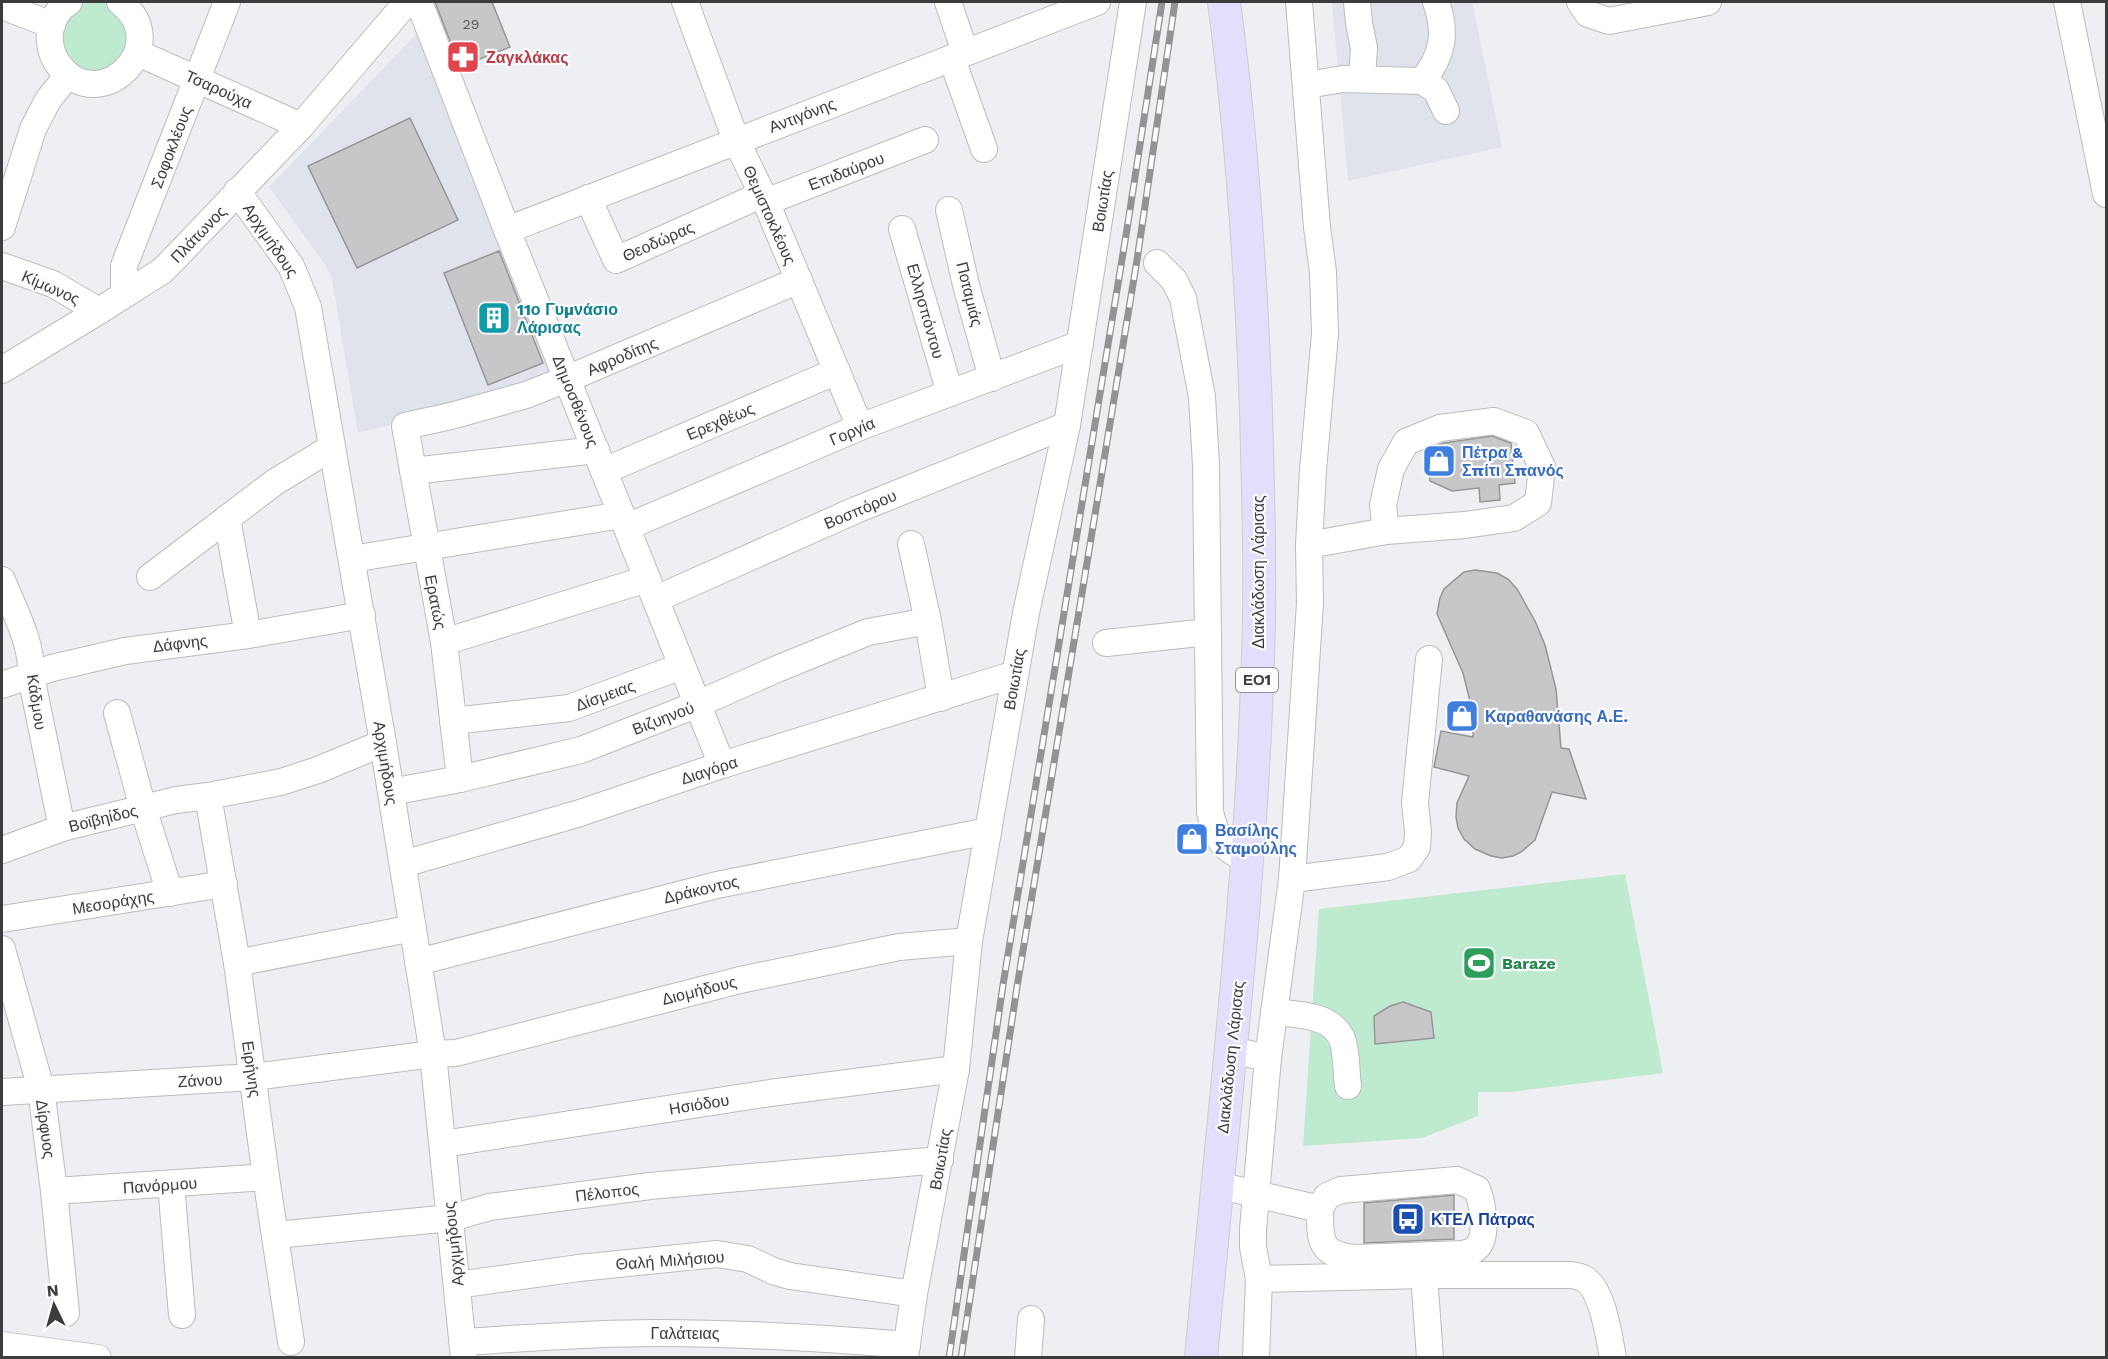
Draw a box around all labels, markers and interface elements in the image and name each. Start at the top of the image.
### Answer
house number: 29 [463,16,479,32]
pharmacy icon: Ζαγκλάκας [445,39,481,75]
place label: Ζαγκλάκας [486,48,569,67]
street label: Τσαρούχα [182,66,255,113]
street label: Αντιγόνης [766,94,838,137]
street label: Σοφοκλέους [147,103,196,191]
street label: Επιδαύρου [806,148,887,195]
street label: Θεμιστοκλέους [739,163,800,268]
street label: Βοιωτίας [1088,169,1117,233]
street label: Αρχιμήδους [239,200,302,281]
street label: Πλάτωνος [167,202,230,267]
street label: Θεοδώρας [620,217,697,266]
street label: Ποταμιάς [952,260,987,329]
street label: Ελλησπόντου [903,261,948,361]
street label: Κίμωνος [19,266,83,309]
building icon: 11ο Γυμνάσιο Λάρισας [476,300,512,336]
place label: 11ο Γυμνάσιο Λάρισας [517,300,618,337]
street label: Αφροδίτης [584,333,660,380]
street label: Δημοσθένους [548,352,603,450]
street label: Ερεχθέως [684,399,757,444]
street label: Γοργία [827,413,878,450]
shop icon: Πέτρα & Σπίτι Σπανός [1421,443,1457,479]
place label: Πέτρα & Σπίτι Σπανός [1462,443,1564,480]
street label: Βοσπόρου [821,486,899,533]
street label: Διακλάδωση Λάρισας [1249,495,1268,649]
street label: Ερατώς [421,573,450,631]
street label: Δάφνης [152,631,209,656]
street label: Βοιωτίας [1000,647,1029,711]
road number: ΕΟ1 [1236,668,1278,692]
street label: Κάδμου [23,673,50,731]
street label: Δίσμειας [573,676,638,715]
street label: Βιζυηνού [630,698,697,739]
shop icon: Καραθανάσης Α.Ε. [1444,698,1480,734]
place label: Καραθανάσης Α.Ε. [1485,707,1628,726]
street label: Αρχιμήδους [369,720,402,807]
street label: Διαγόρα [678,752,740,789]
street label: Βοϊβηίδος [67,801,140,836]
shop icon: Βασίλης Σταμούλης [1174,821,1210,857]
place label: Βασίλης Σταμούλης [1215,821,1297,858]
street label: Δράκοντος [662,872,741,907]
street label: Μεσοράχης [71,887,156,918]
sports icon: Baraze [1461,945,1497,981]
place label: Baraze [1502,954,1556,973]
street label: Διομήδους [660,972,739,1009]
street label: Διακλάδωση Λάρισας [1213,979,1248,1134]
street label: Ειρήνης [238,1040,265,1099]
street label: Ζάνου [177,1070,223,1091]
street label: Ησιόδου [668,1090,730,1119]
street label: Δίρφυος [32,1098,59,1160]
street label: Βοιωτίας [926,1127,955,1191]
street label: Πανόρμου [122,1173,198,1198]
street label: Πέλοπος [574,1179,640,1206]
street label: Αρχιμήδους [440,1200,467,1287]
bus stop icon: ΚΤΕΛ Πάτρας [1390,1201,1426,1237]
place label: ΚΤΕΛ Πάτρας [1431,1210,1535,1229]
street label: Θαλή Μιλήσιου [615,1247,725,1274]
north arrow [24,1275,84,1335]
text: N [46,1281,59,1301]
street label: Γαλάτειας [650,1324,720,1343]

